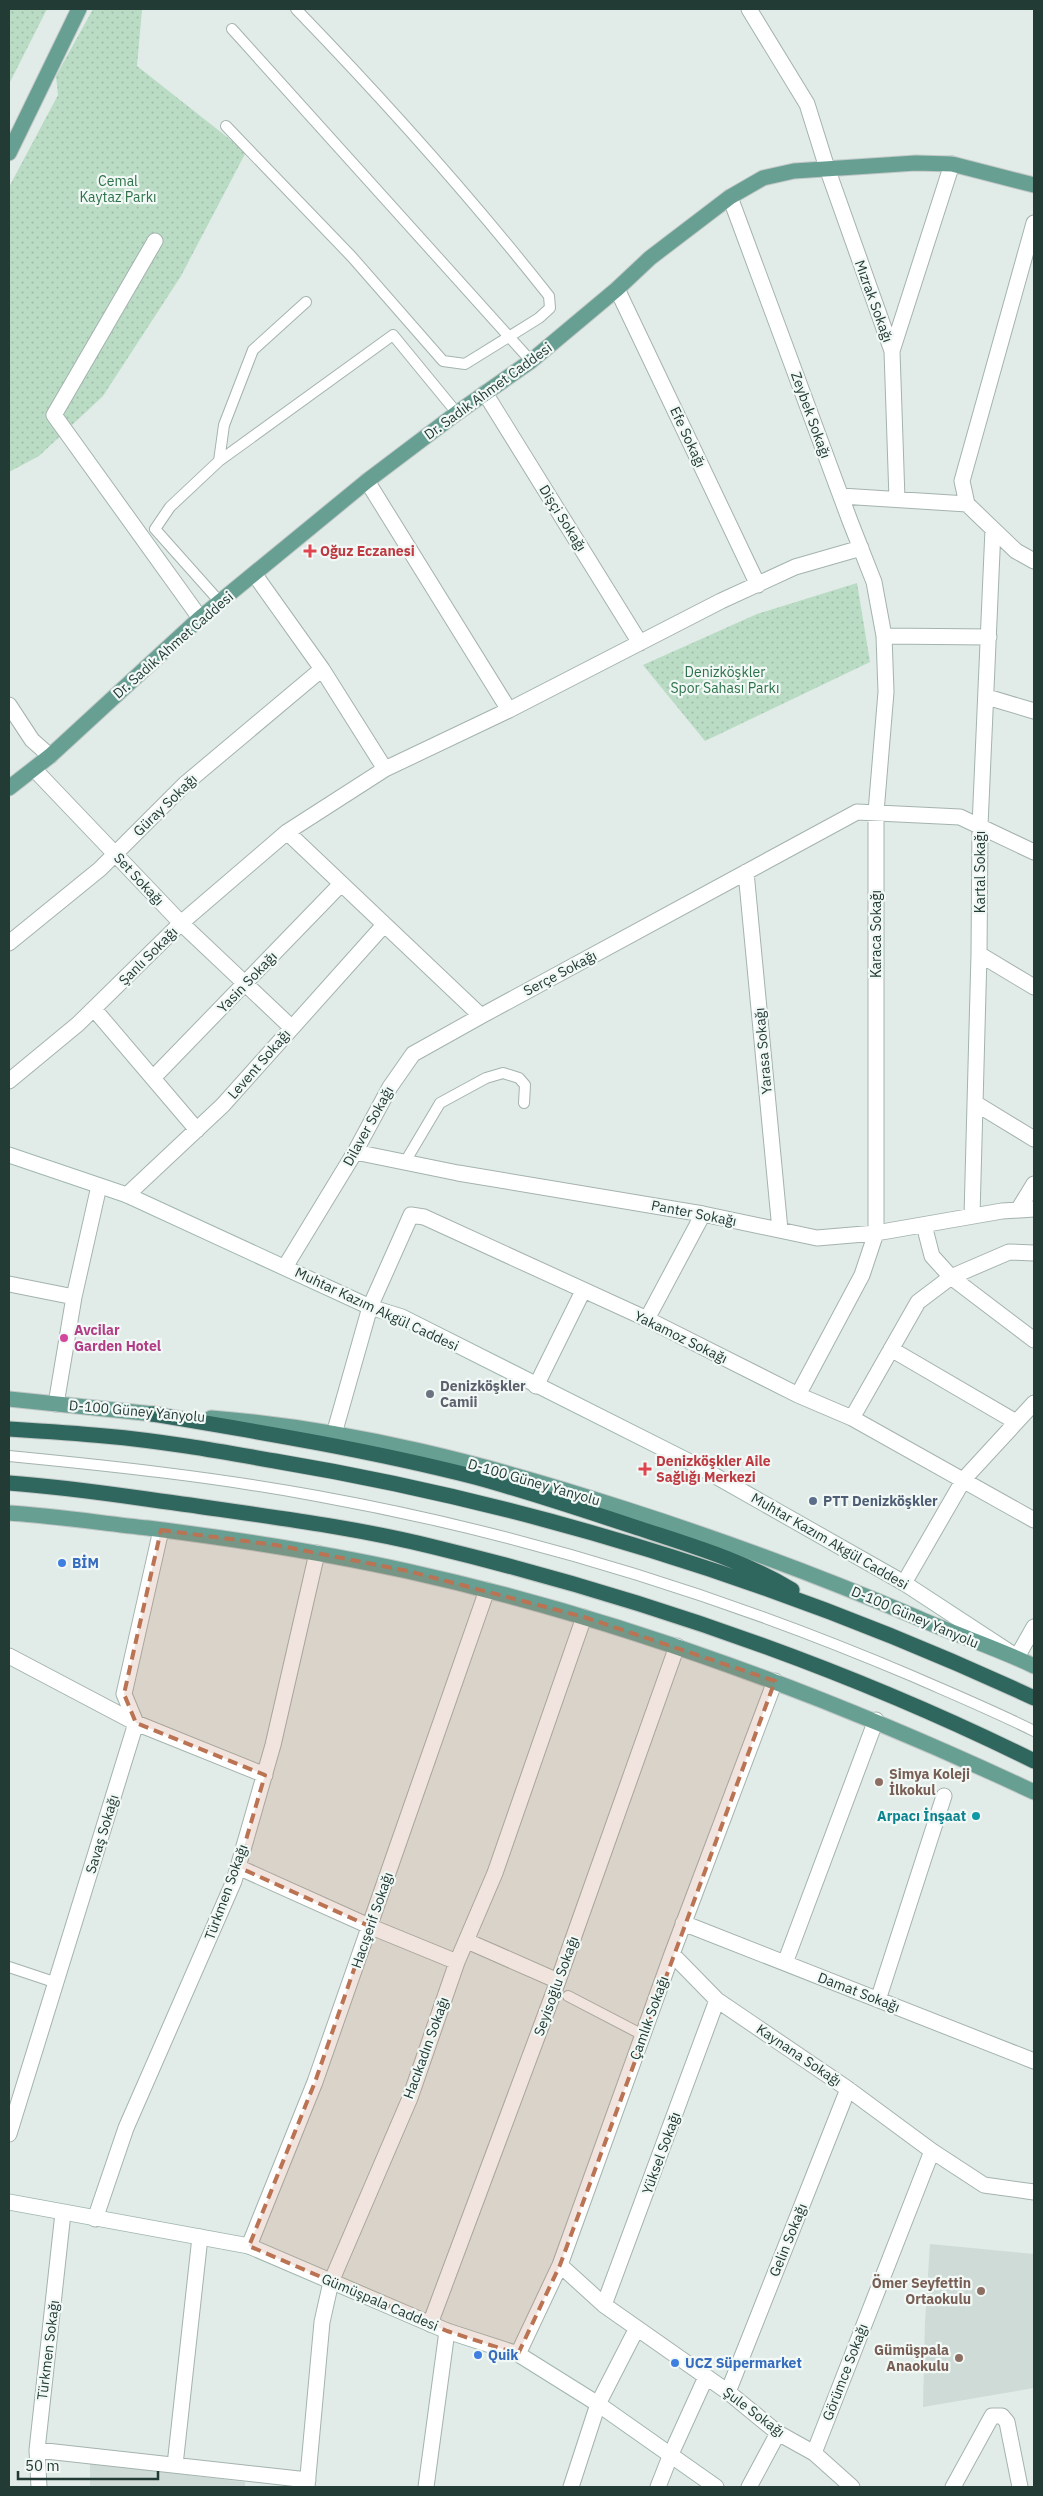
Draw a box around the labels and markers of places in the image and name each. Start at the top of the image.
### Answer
place label: Oğuz Eczanesi [320,542,415,560]
marker: Oğuz Eczanesi [304,545,316,557]
place label: Avcilar Garden Hotel [74,1321,161,1355]
marker: Avcilar Garden Hotel [58,1332,70,1344]
place label: Denizköşkler Camii [440,1377,526,1411]
marker: Denizköşkler Camii [424,1388,436,1400]
place label: Denizköşkler Aile Sağlığı Merkezi [656,1452,771,1486]
marker: Denizköşkler Aile Sağlığı Merkezi [638,1462,652,1476]
place label: PTT Denizköşkler [823,1492,938,1510]
marker: PTT Denizköşkler [807,1495,819,1507]
place label: BİM [72,1554,99,1572]
marker: BİM [56,1557,68,1569]
place label: Simya Koleji İlkokul [889,1765,970,1799]
marker: Simya Koleji İlkokul [873,1776,885,1788]
place label: Arpacı İnşaat [877,1807,966,1825]
marker: Arpacı İnşaat [970,1810,982,1822]
place label: Ömer Seyfettin Ortaokulu [872,2274,971,2308]
marker: Ömer Seyfettin Ortaokulu [975,2285,987,2297]
place label: Gümüşpala Anaokulu [874,2341,949,2375]
place label: Quik [488,2346,519,2364]
marker: Quik [472,2349,484,2361]
marker: Gümüşpala Anaokulu [953,2352,965,2364]
place label: UCZ Süpermarket [685,2354,802,2372]
marker: UCZ Süpermarket [669,2357,681,2369]

